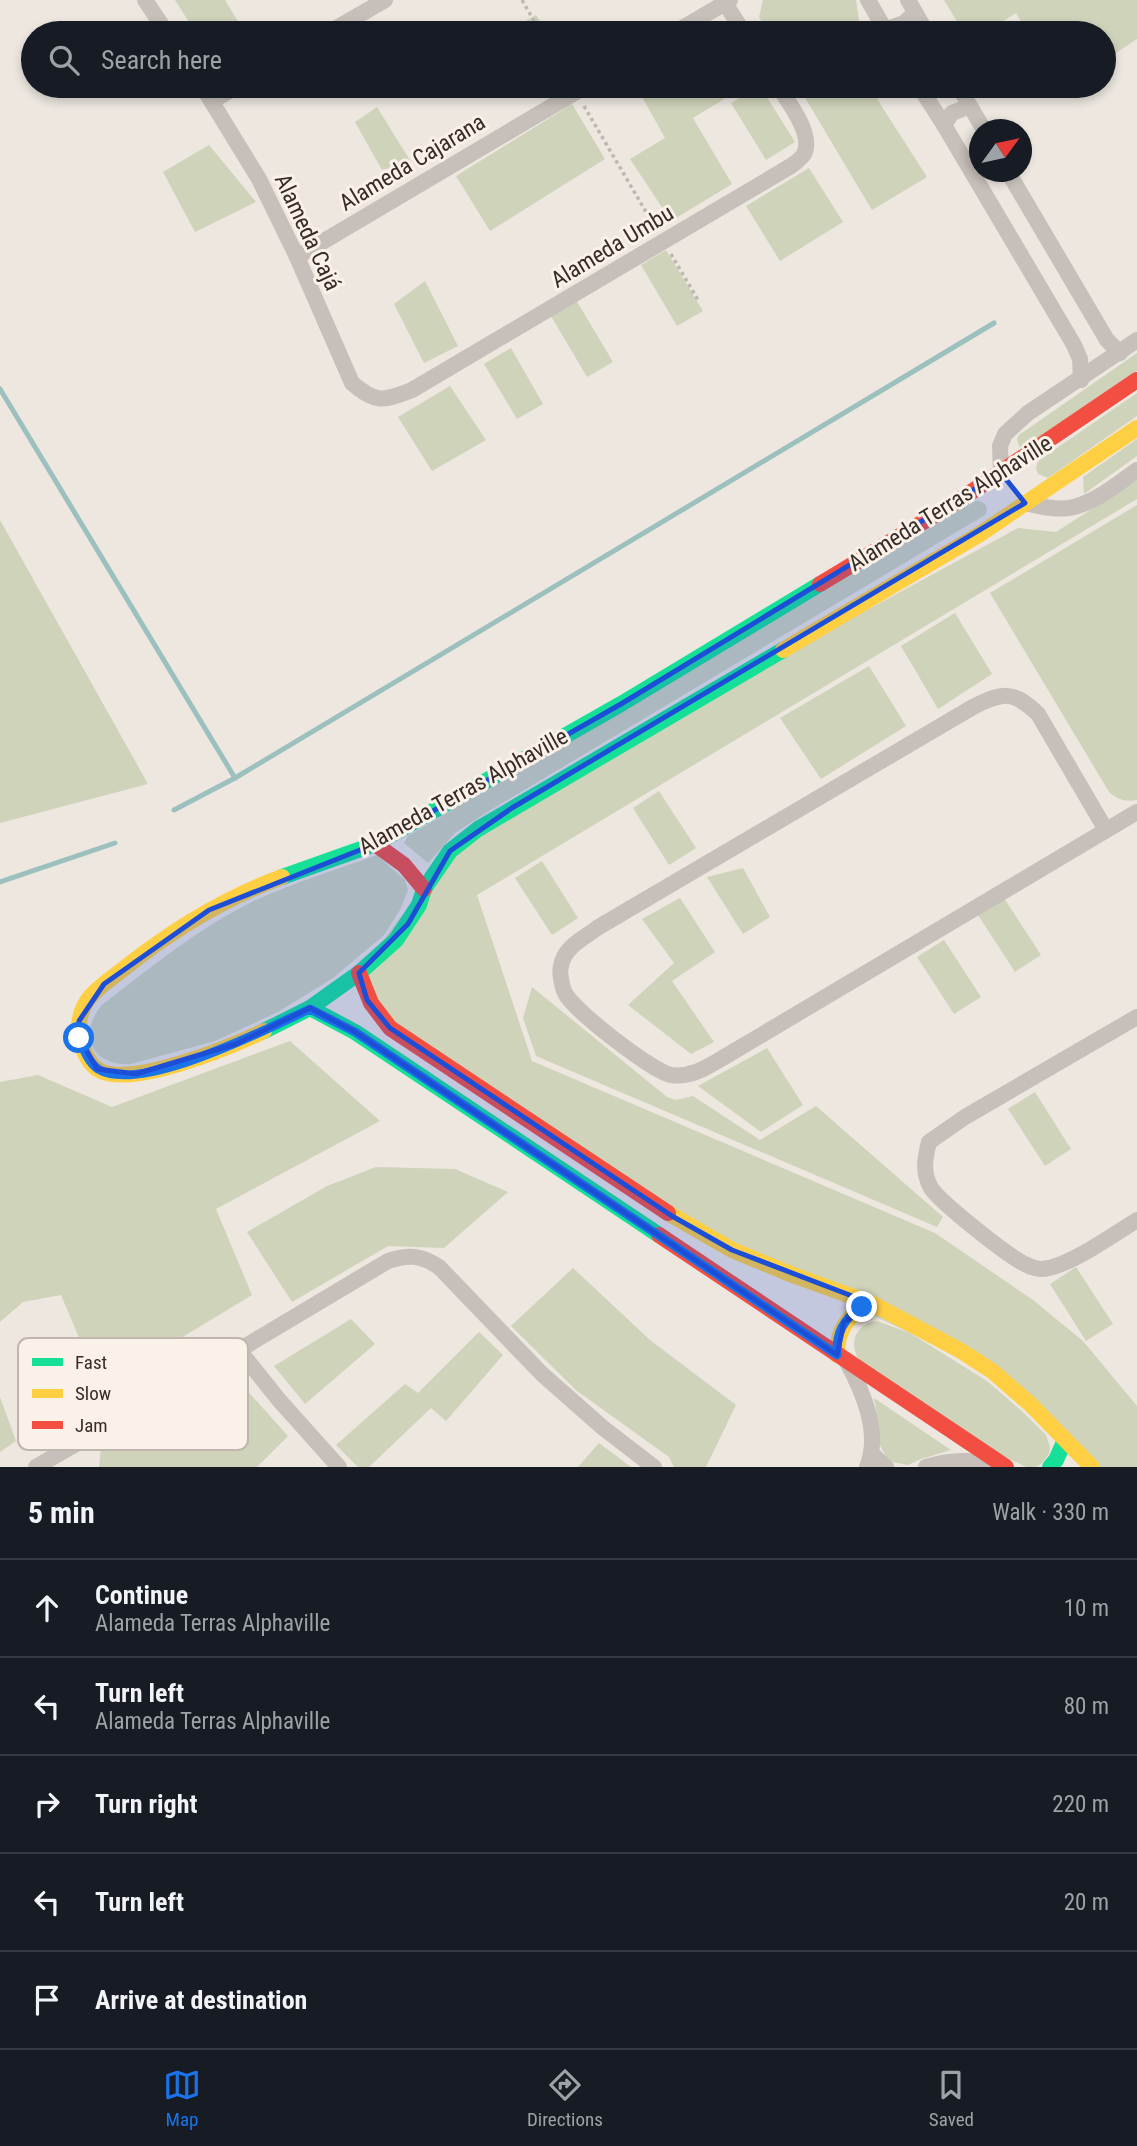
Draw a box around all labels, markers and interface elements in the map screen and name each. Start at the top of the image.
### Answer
search box [21,21,1116,98]
icon: search [45,41,83,79]
text: Search here [101,45,222,75]
street label: Alameda Cajarana [334,108,490,217]
north arrow [969,119,1032,182]
street label: Alameda Cajá [269,170,346,295]
street label: Alameda Umbu [546,199,678,294]
street label: Alameda Terras Alphaville [843,430,1057,577]
street label: Alameda Terras Alphaville [354,723,573,860]
route start [63,1022,94,1053]
route end [846,1291,877,1322]
legend [18,1338,248,1450]
text: Fast [75,1351,107,1374]
text: Slow [75,1382,111,1405]
text: Jam [75,1414,108,1437]
text: 5 min [28,1495,95,1530]
text: Walk · 330 m [992,1499,1109,1526]
text: Continue [95,1580,188,1610]
icon: ahead [28,1589,66,1627]
text: 10 m [1064,1595,1109,1622]
text: Alameda Terras Alphaville [95,1610,330,1637]
text: Turn left [95,1678,184,1708]
icon: left [28,1687,66,1725]
text: 80 m [1064,1693,1109,1720]
text: Alameda Terras Alphaville [95,1708,330,1735]
icon: right [28,1785,66,1823]
text: Turn right [95,1789,197,1819]
text: 220 m [1052,1791,1109,1818]
icon: left [28,1883,66,1921]
text: Turn left [95,1887,184,1917]
text: 20 m [1064,1889,1109,1916]
icon: arrive [28,1981,66,2019]
text: Arrive at destination [95,1985,307,2015]
tab: Map [163,2066,201,2131]
tab: Directions [527,2066,603,2131]
tab: Saved [929,2066,974,2131]

